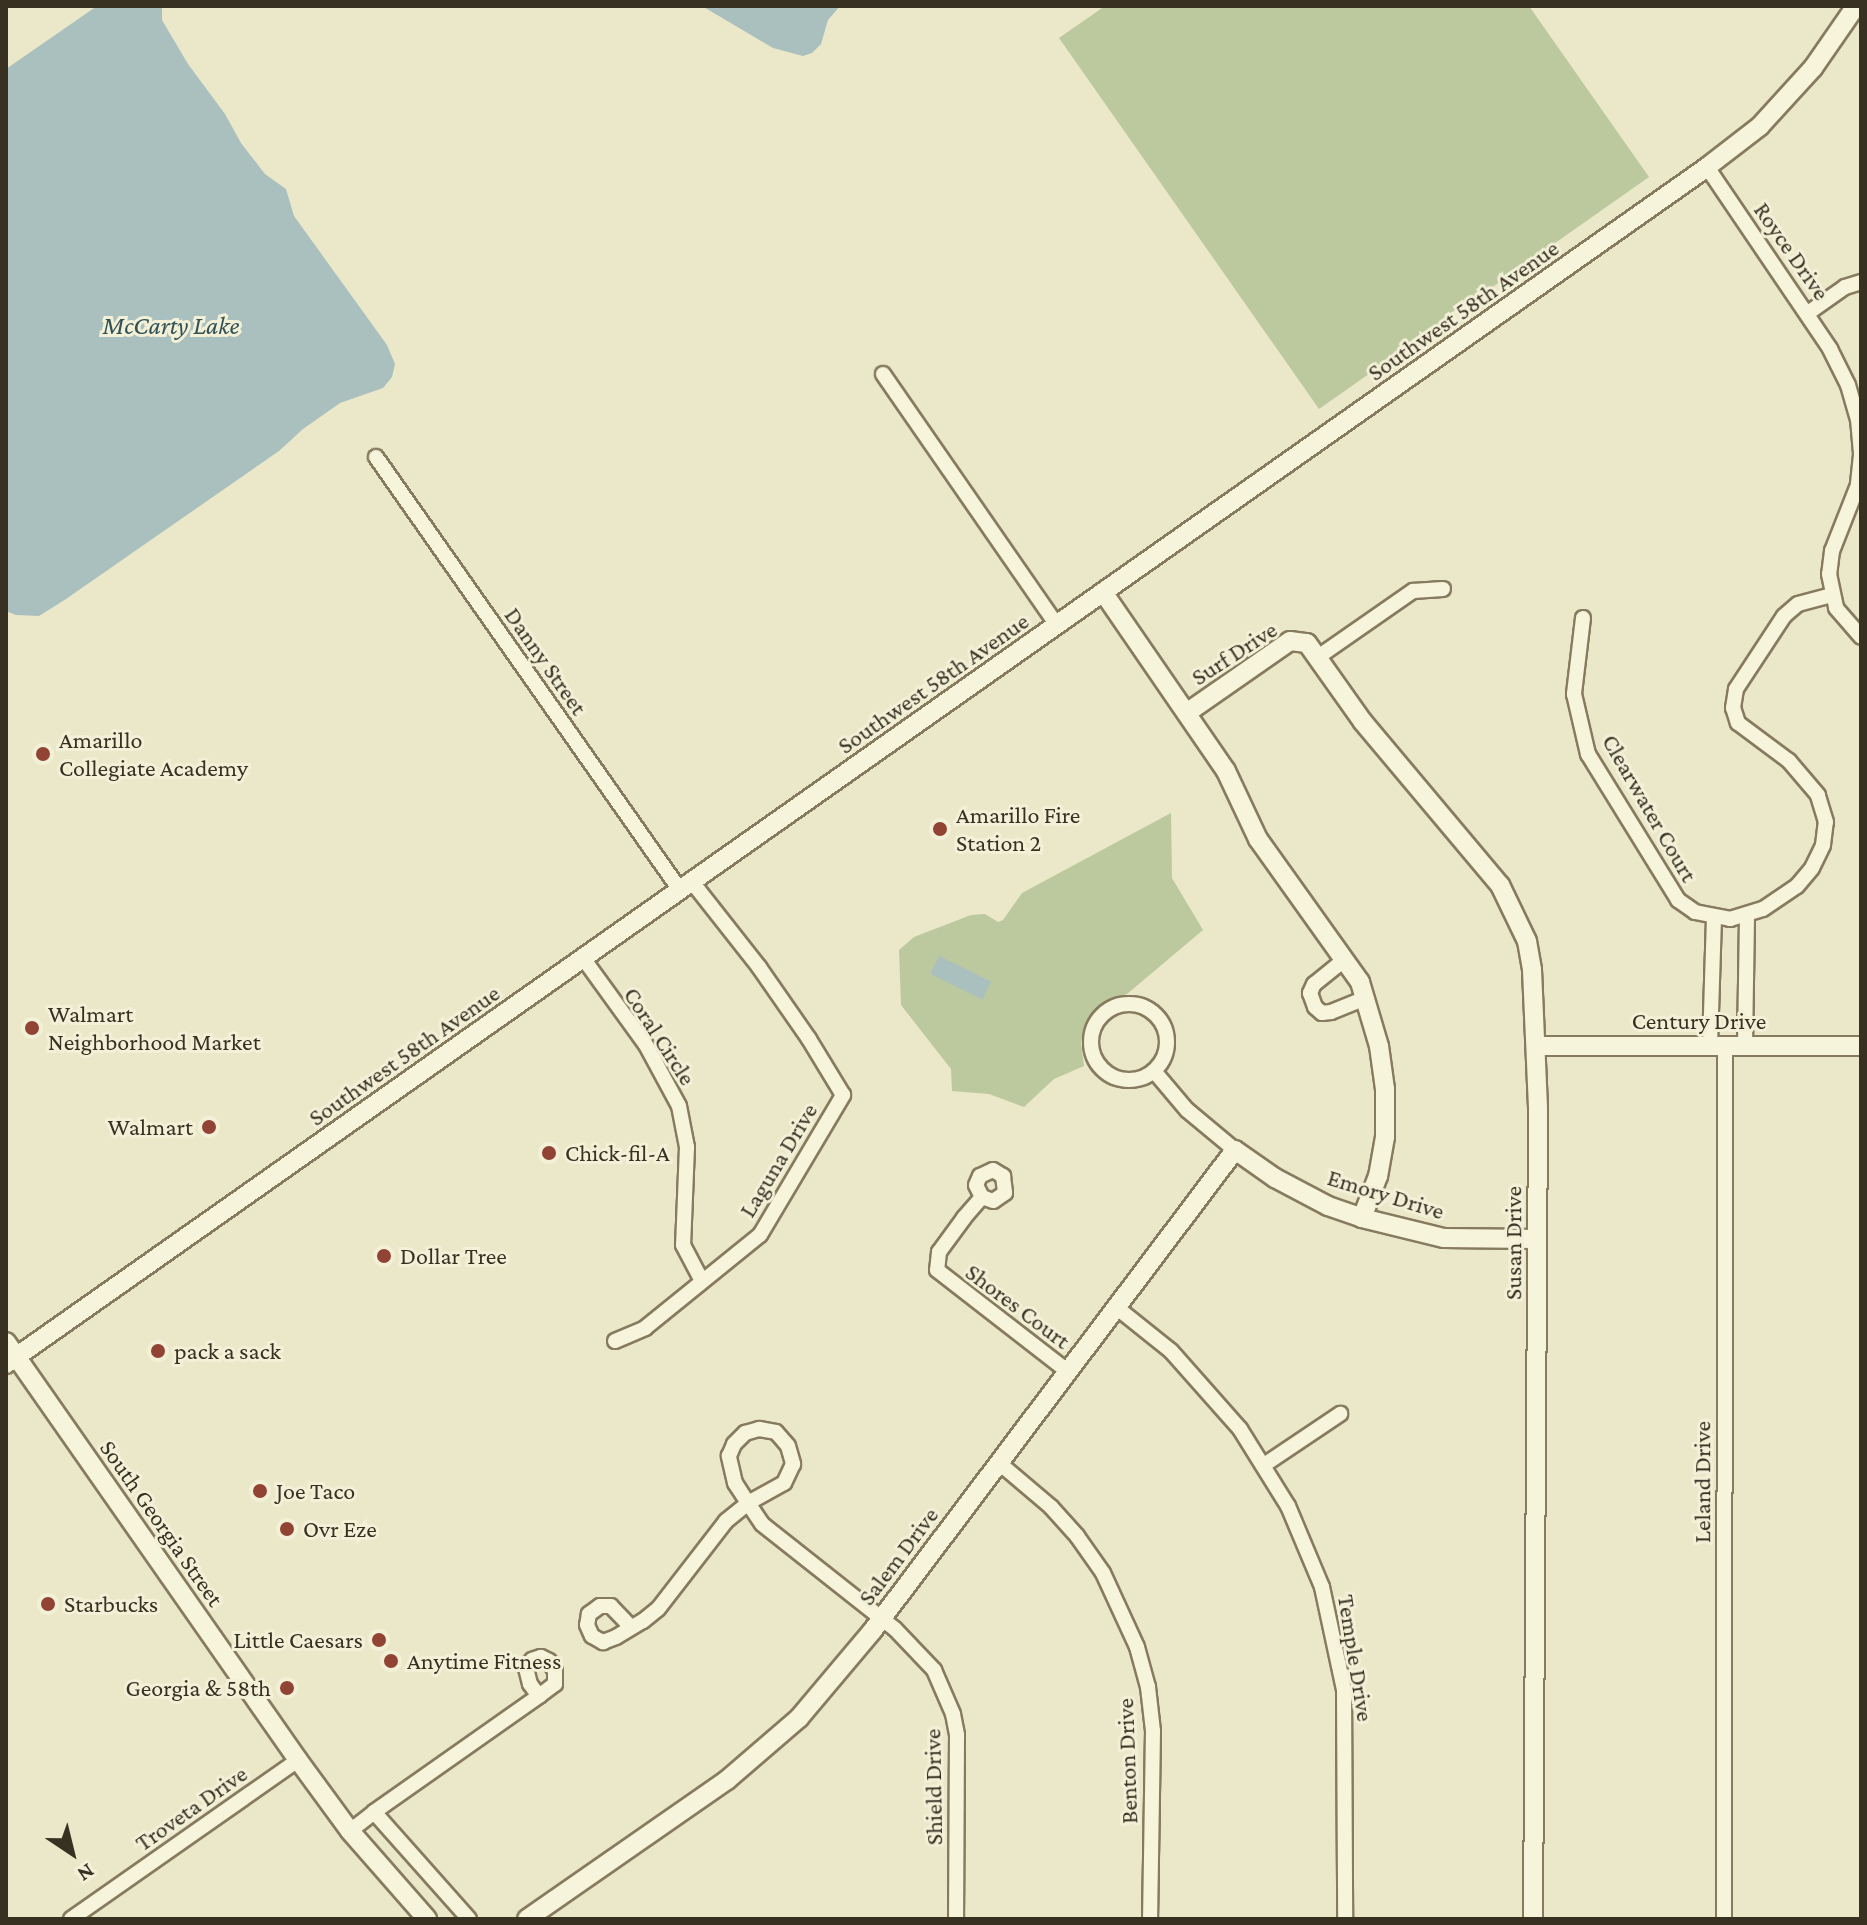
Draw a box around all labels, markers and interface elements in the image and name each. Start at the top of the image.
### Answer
street label: Royce Drive [1748,197,1836,305]
street label: Southwest 58th Avenue [1362,233,1564,387]
water label: McCarty Lake [103,310,239,342]
street label: Danny Street [498,602,594,720]
street label: Southwest 58th Avenue [832,606,1034,760]
street label: Surf Drive [1186,615,1282,691]
place label: Amarillo Collegiate Academy [59,726,248,782]
street label: Clearwater Court [1596,729,1704,887]
marker: Amarillo Collegiate Academy [34,745,52,763]
place label: Amarillo Fire Station 2 [956,801,1080,857]
marker: Amarillo Fire Station 2 [931,820,949,838]
street label: Southwest 58th Avenue [303,978,505,1132]
street label: Coral Circle [618,982,702,1090]
place label: Walmart Neighborhood Market [48,1000,261,1056]
street label: Century Drive [1632,1007,1766,1035]
marker: Walmart Neighborhood Market [23,1019,41,1037]
street label: Laguna Drive [733,1098,823,1222]
place label: Walmart [108,1113,193,1141]
marker: Walmart [200,1118,218,1136]
place label: Chick-fil-A [565,1139,670,1167]
marker: Chick-fil-A [540,1144,558,1162]
street label: Emory Drive [1324,1163,1448,1225]
street label: Susan Drive [1499,1186,1527,1300]
place label: Dollar Tree [400,1242,507,1270]
marker: Dollar Tree [375,1247,393,1265]
street label: Shores Court [960,1257,1076,1355]
place label: pack a sack [174,1337,281,1365]
marker: pack a sack [149,1342,167,1360]
street label: Leland Drive [1688,1421,1716,1543]
street label: South Georgia Street [94,1434,230,1612]
place label: Joe Taco [276,1477,355,1505]
marker: Joe Taco [251,1482,269,1500]
street label: Salem Drive [852,1501,944,1611]
place label: Ovr Eze [303,1515,377,1543]
marker: Ovr Eze [278,1520,296,1538]
place label: Starbucks [64,1590,158,1618]
street label: Temple Drive [1332,1592,1380,1724]
marker: Starbucks [39,1595,57,1613]
place label: Little Caesars [233,1626,363,1654]
marker: Little Caesars [370,1631,388,1649]
place label: Anytime Fitness [407,1647,561,1675]
marker: Anytime Fitness [382,1652,400,1670]
place label: Georgia & 58th [126,1674,271,1702]
marker: Georgia & 58th [278,1679,296,1697]
street label: Benton Drive [1110,1698,1144,1824]
street label: Shield Drive [918,1728,948,1846]
street label: Troveta Drive [130,1759,252,1857]
north arrow [32,1813,112,1893]
text: N [73,1859,99,1888]

